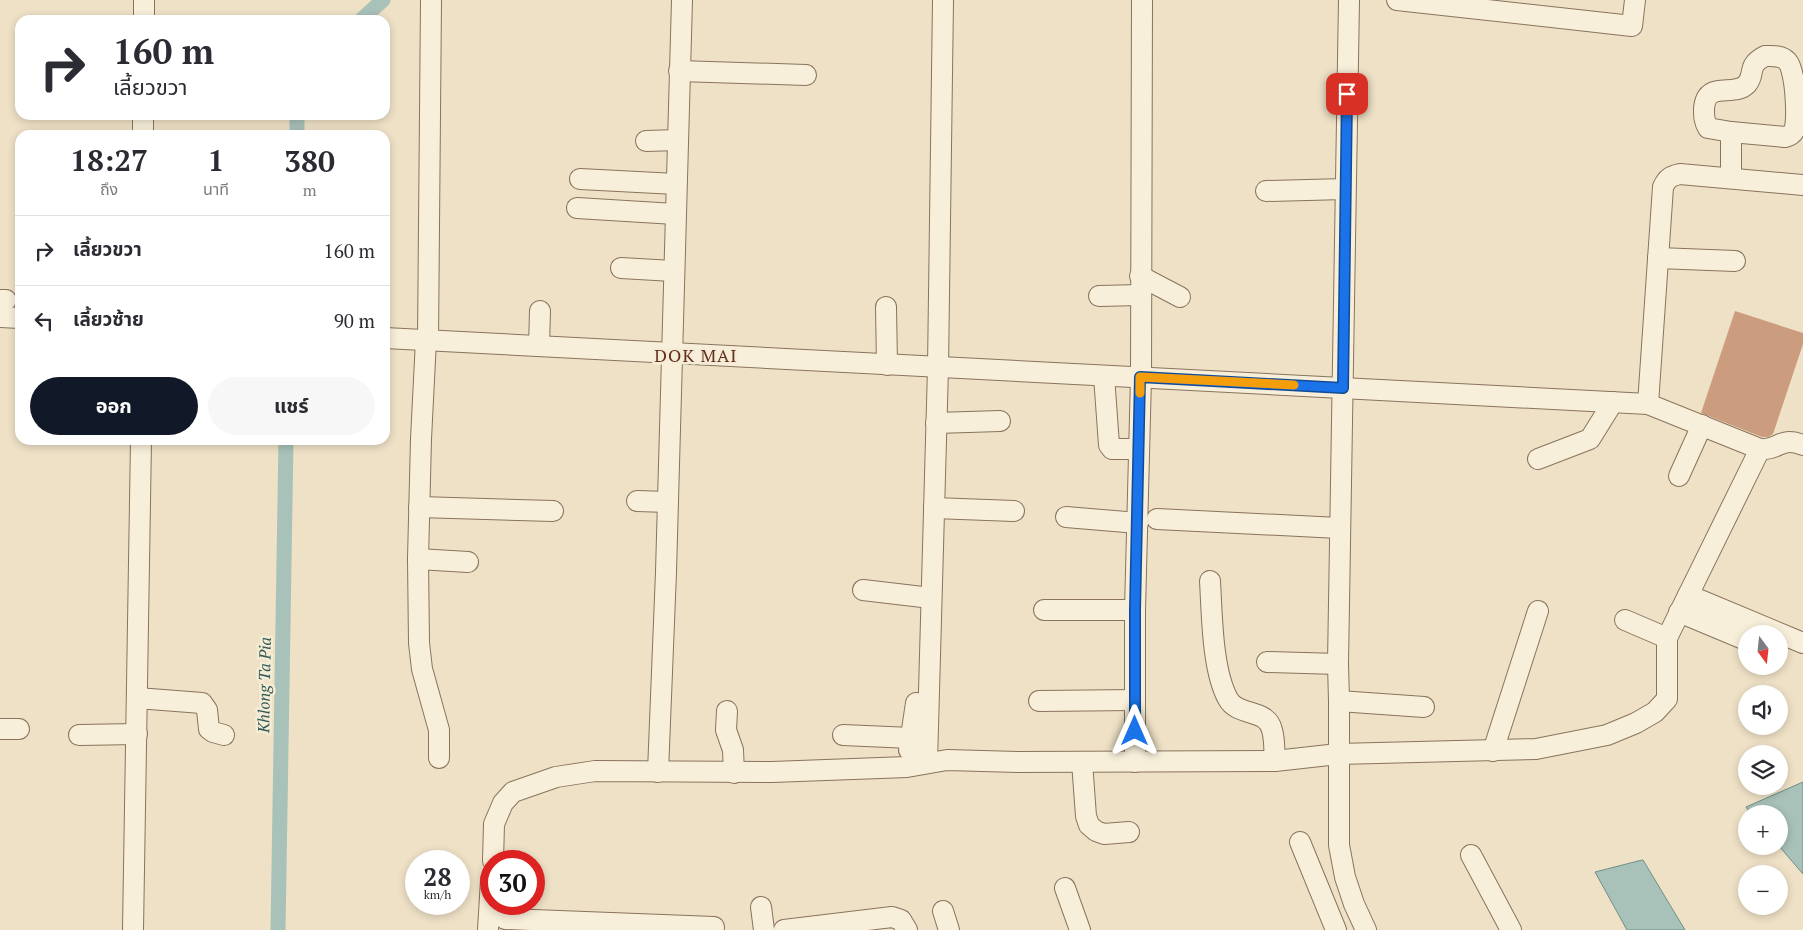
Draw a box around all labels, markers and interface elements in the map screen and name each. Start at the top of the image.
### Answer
text: 160 m [113,28,214,74]
icon: right [30,35,95,100]
text: เลี้ยวขวา [113,72,188,101]
pin [1326,73,1368,115]
icon: arrive [1333,80,1361,108]
text: 18:27 [70,140,148,180]
text: 1 [208,140,225,180]
text: 380 [284,141,335,181]
text: ถึง [100,178,118,200]
text: นาที [203,178,229,200]
text: m [303,179,316,201]
text: เลี้ยวขวา [73,236,142,261]
icon: right [30,237,58,265]
text: 160 m [324,238,375,263]
text: เลี้ยวซ้าย [73,306,144,331]
icon: left [30,307,58,335]
text: 90 m [334,308,375,333]
district label: DOK MAI [654,343,738,367]
button: ออก [30,377,198,435]
button: แชร์ [208,377,375,435]
north arrow [1738,625,1788,675]
map controls [1738,625,1788,915]
water label: Khlong Ta Pia [252,637,276,734]
button: sound [1738,685,1788,735]
position arrow [1108,704,1160,756]
button: layers [1738,745,1788,795]
button: + [1738,805,1788,855]
speed limit sign: 30 [480,850,545,915]
text: 28 [423,860,452,893]
button: − [1738,865,1788,915]
text: km/h [424,887,451,902]

